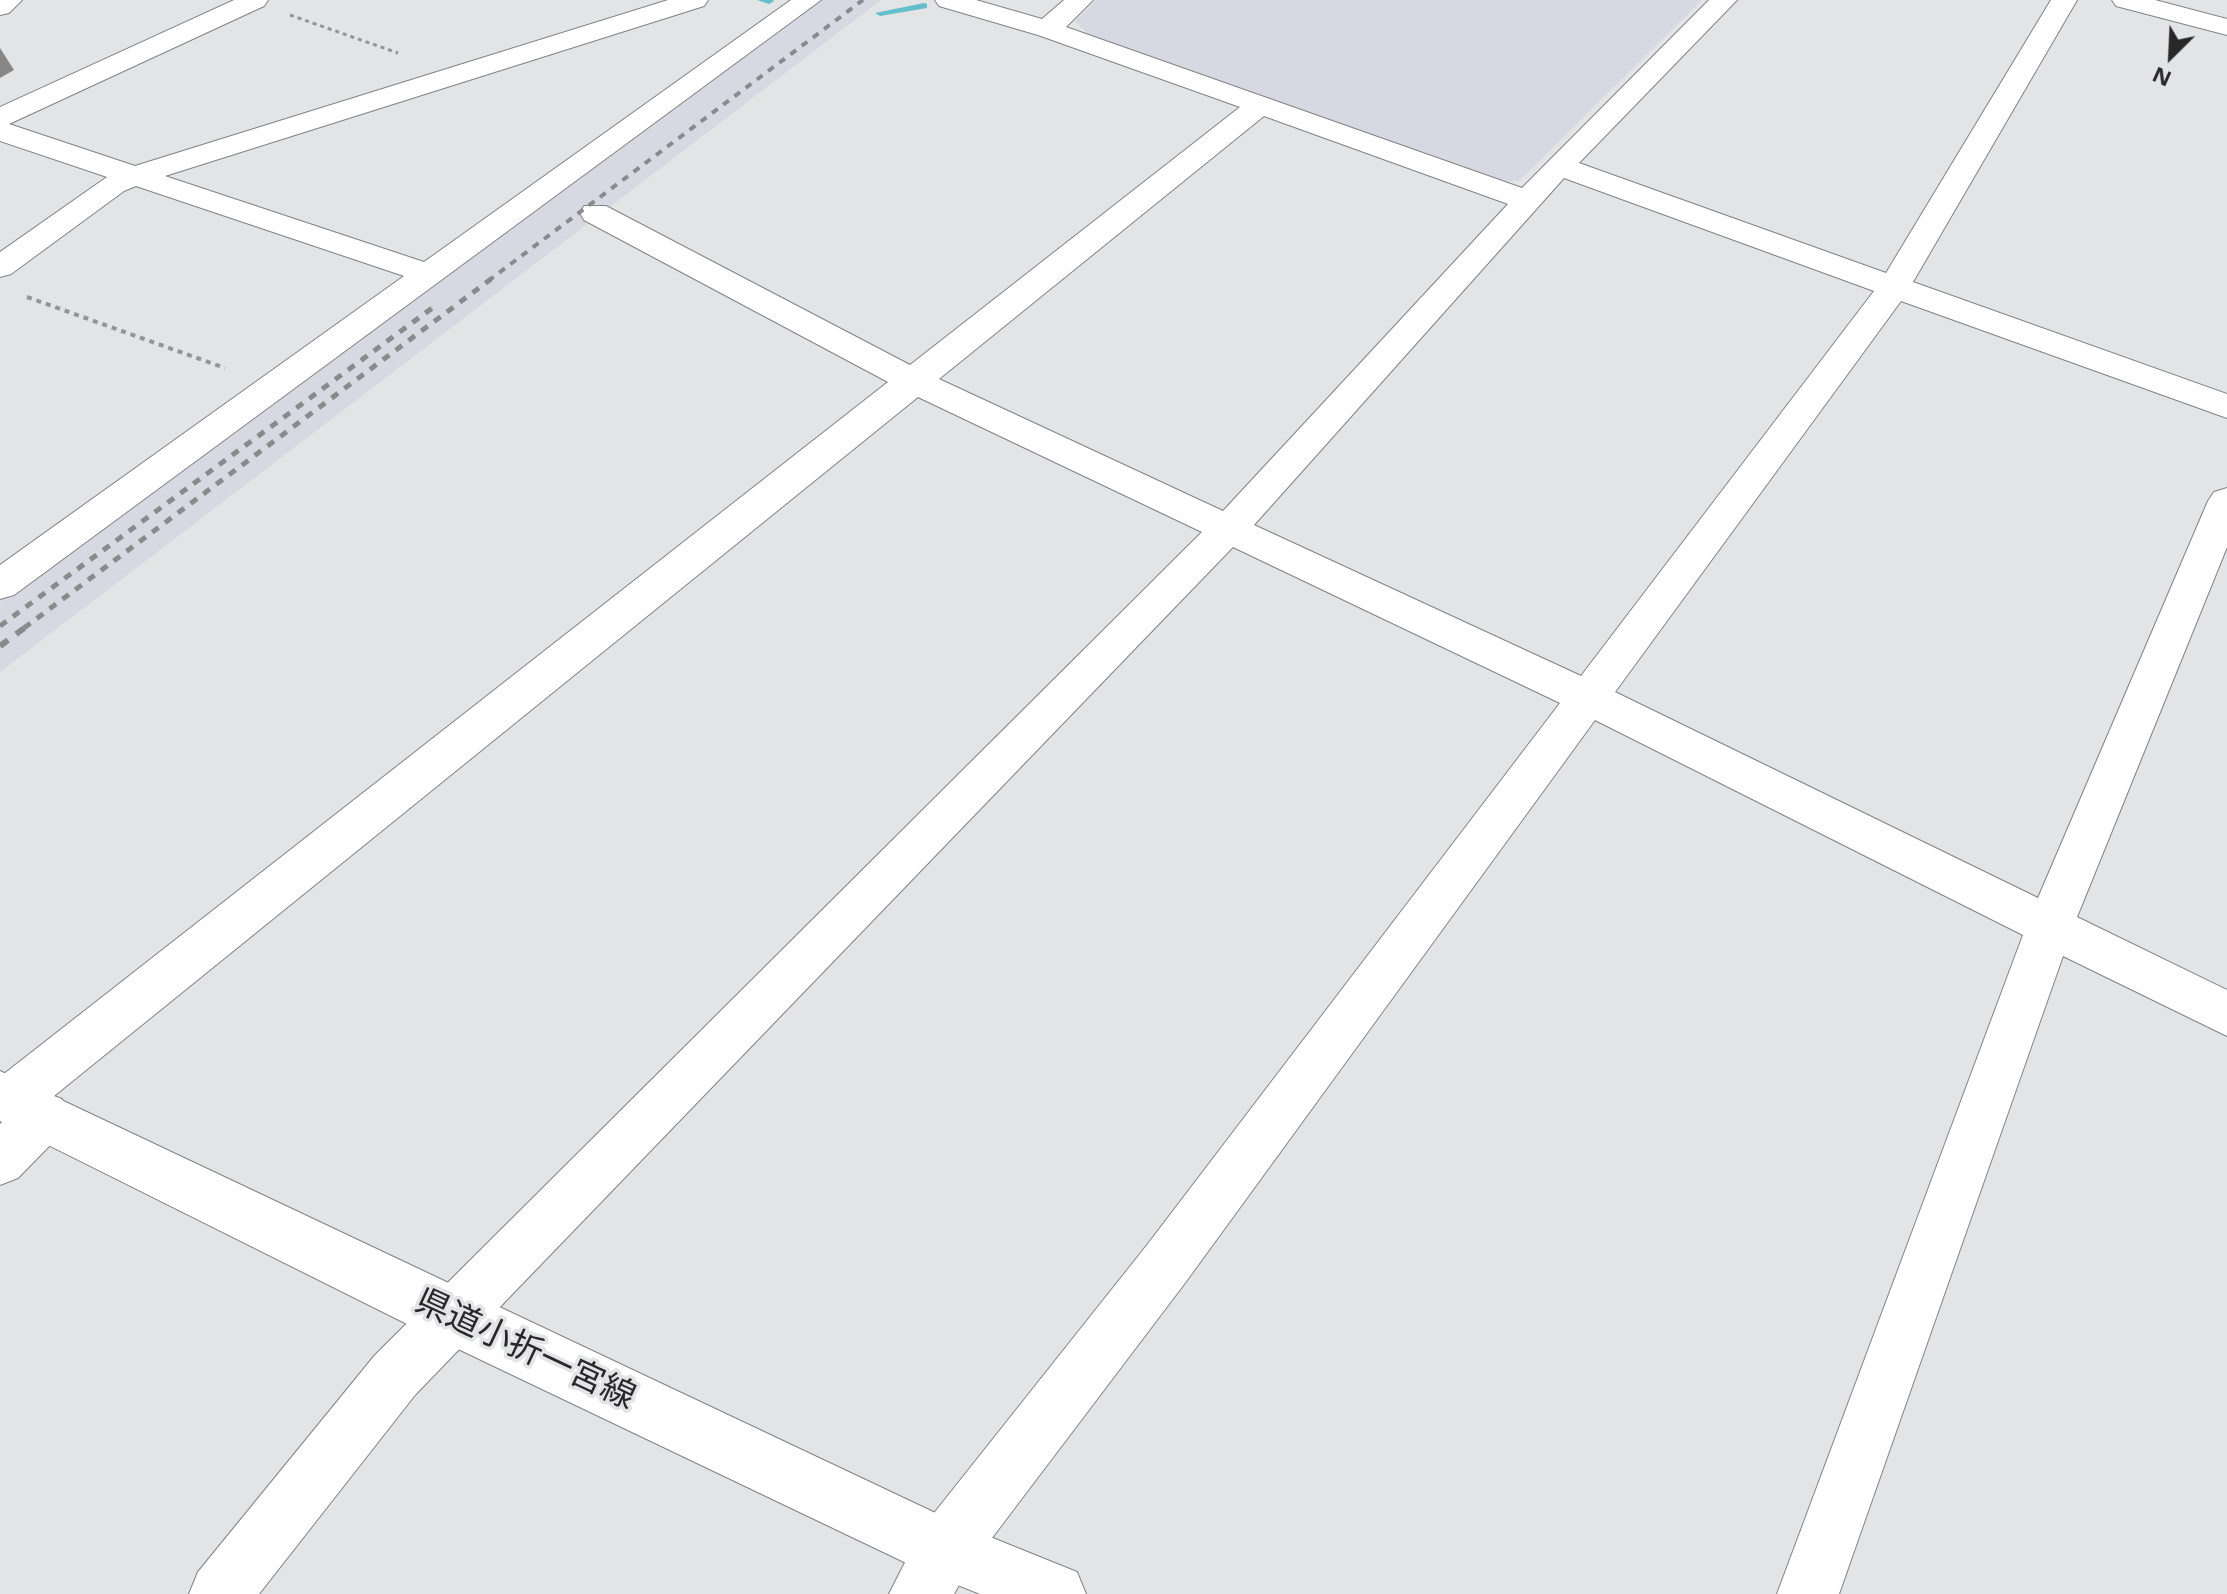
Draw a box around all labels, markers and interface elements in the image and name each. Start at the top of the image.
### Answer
north arrow [2131,16,2211,96]
text: N [2147,61,2176,95]
street label: 県道小折一宮線 [409,1281,641,1419]

